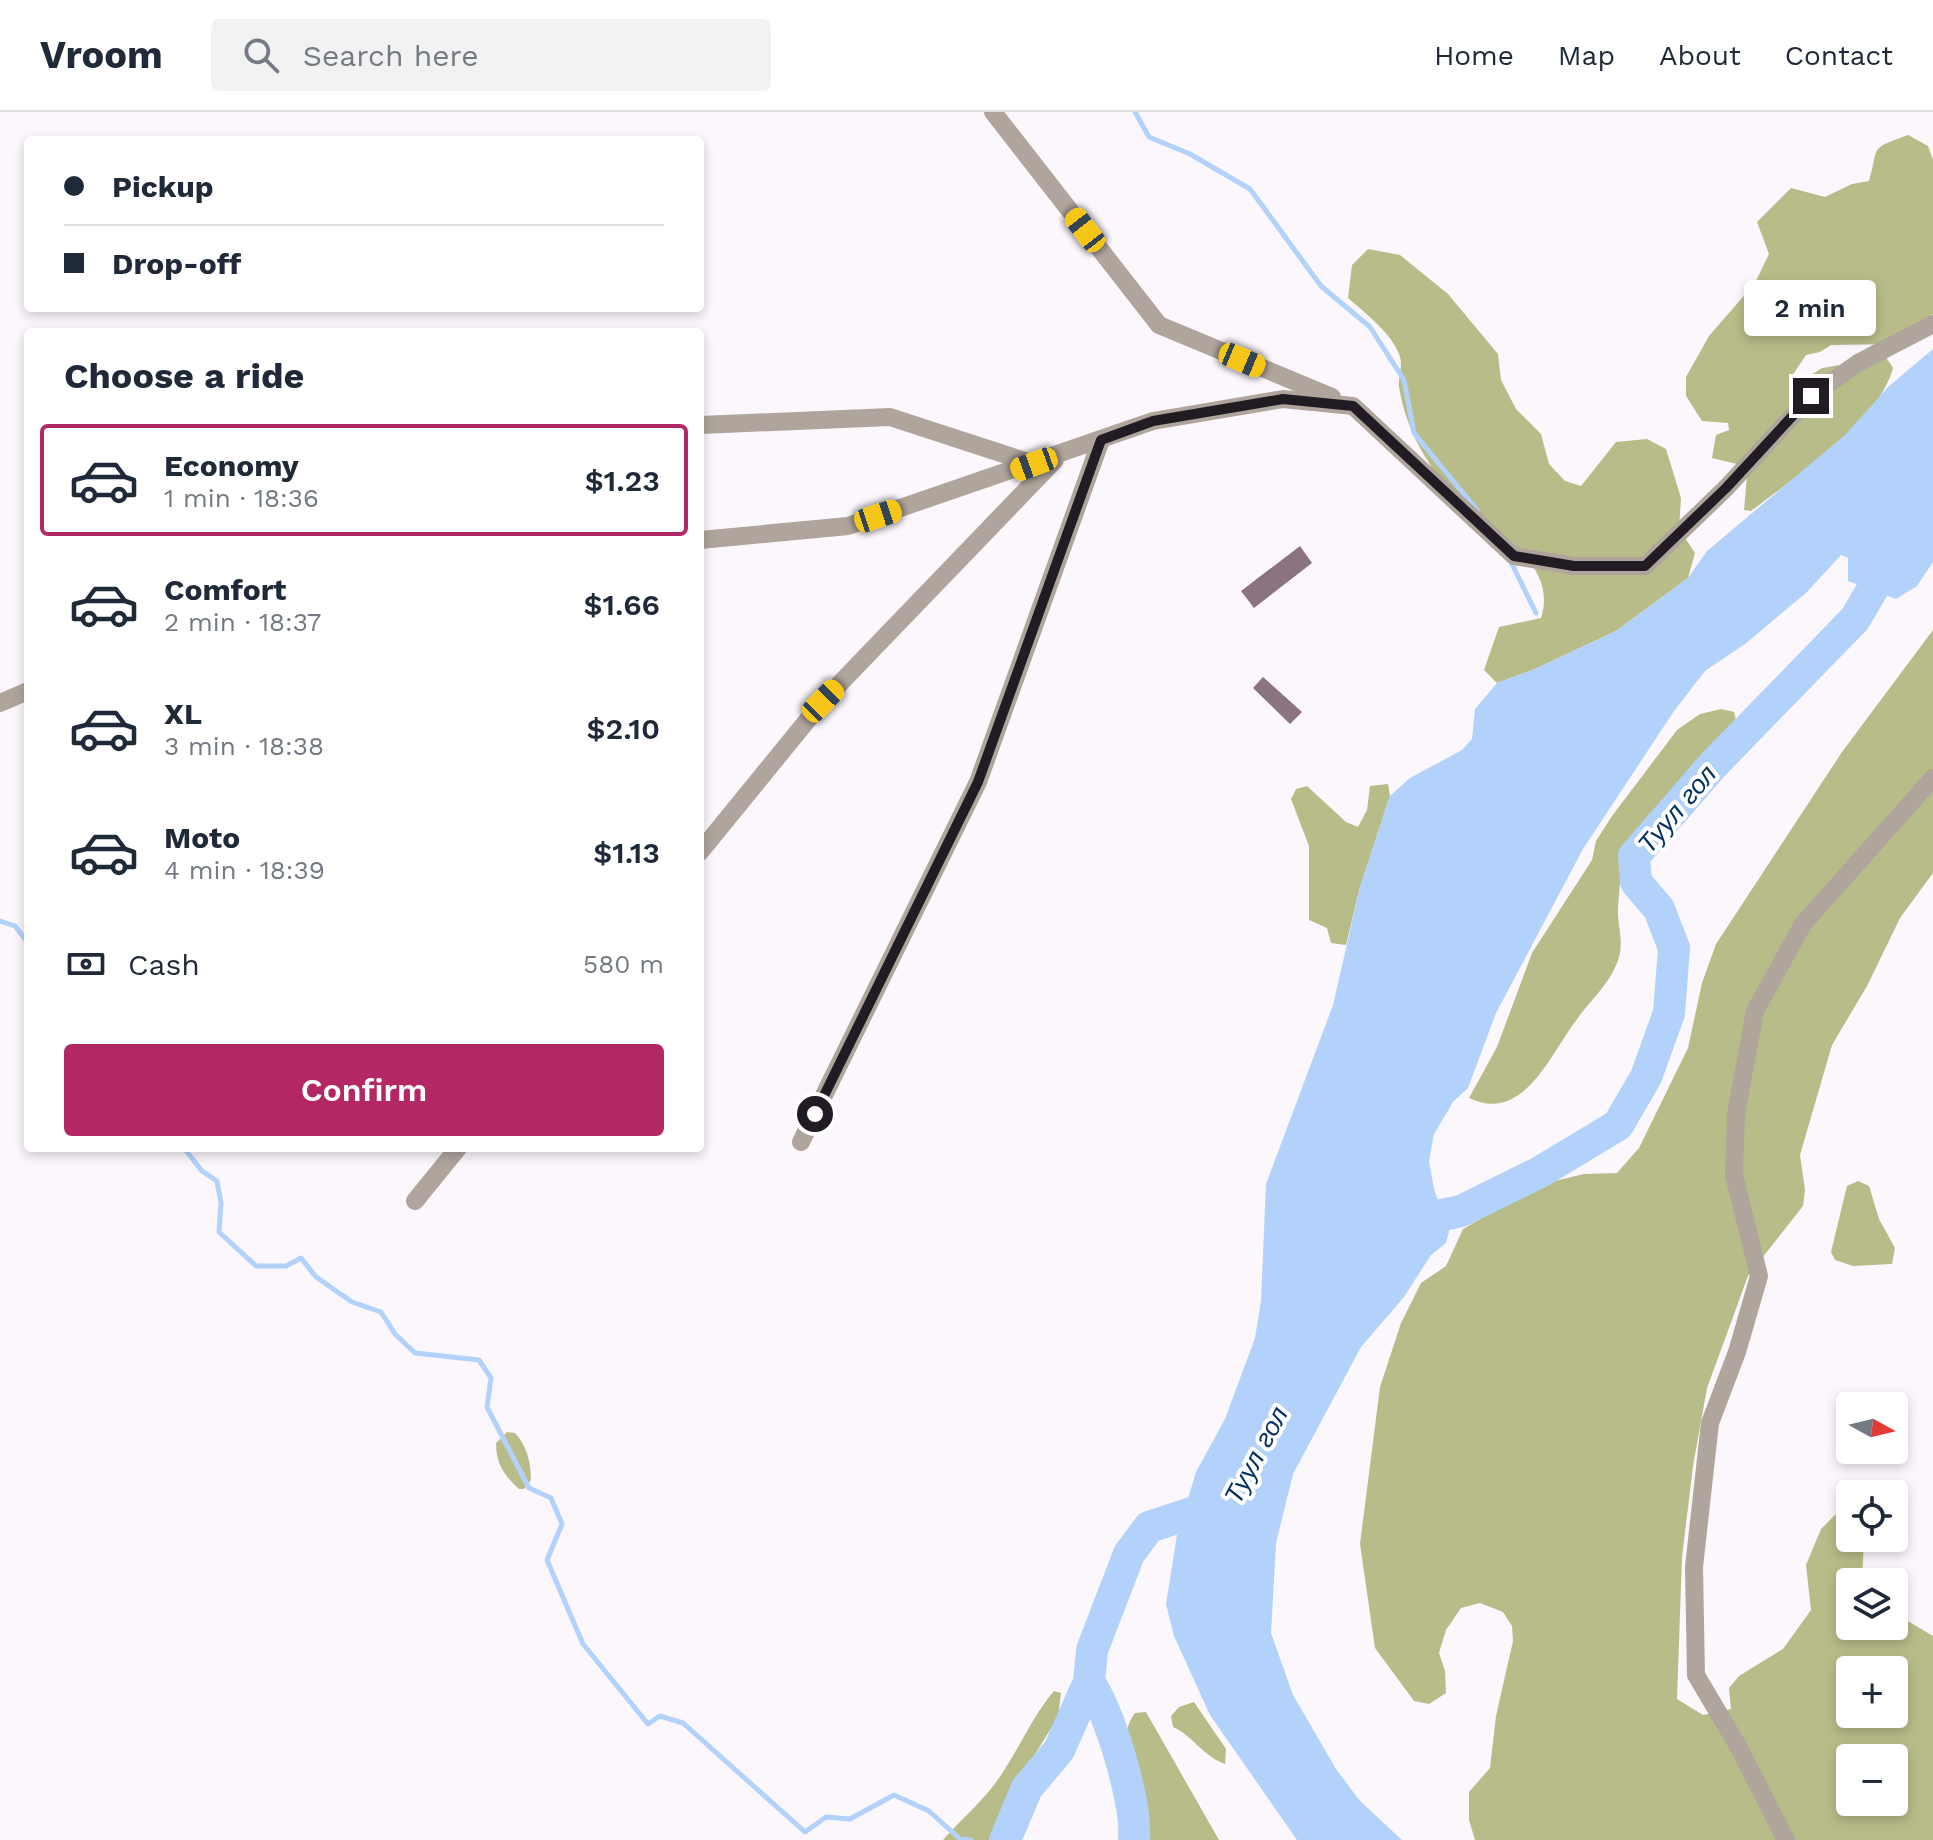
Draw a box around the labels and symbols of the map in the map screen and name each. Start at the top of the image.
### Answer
car [1061,204,1109,256]
callout: 2 min [1745,280,1877,336]
car [1215,340,1269,380]
route end [1793,378,1829,414]
car [1007,445,1061,483]
car [851,497,905,535]
car [798,675,848,727]
water label: Туул гол [1632,759,1723,859]
route start [797,1096,833,1132]
north arrow [1836,1392,1908,1464]
water label: Туул гол [1218,1401,1294,1508]

